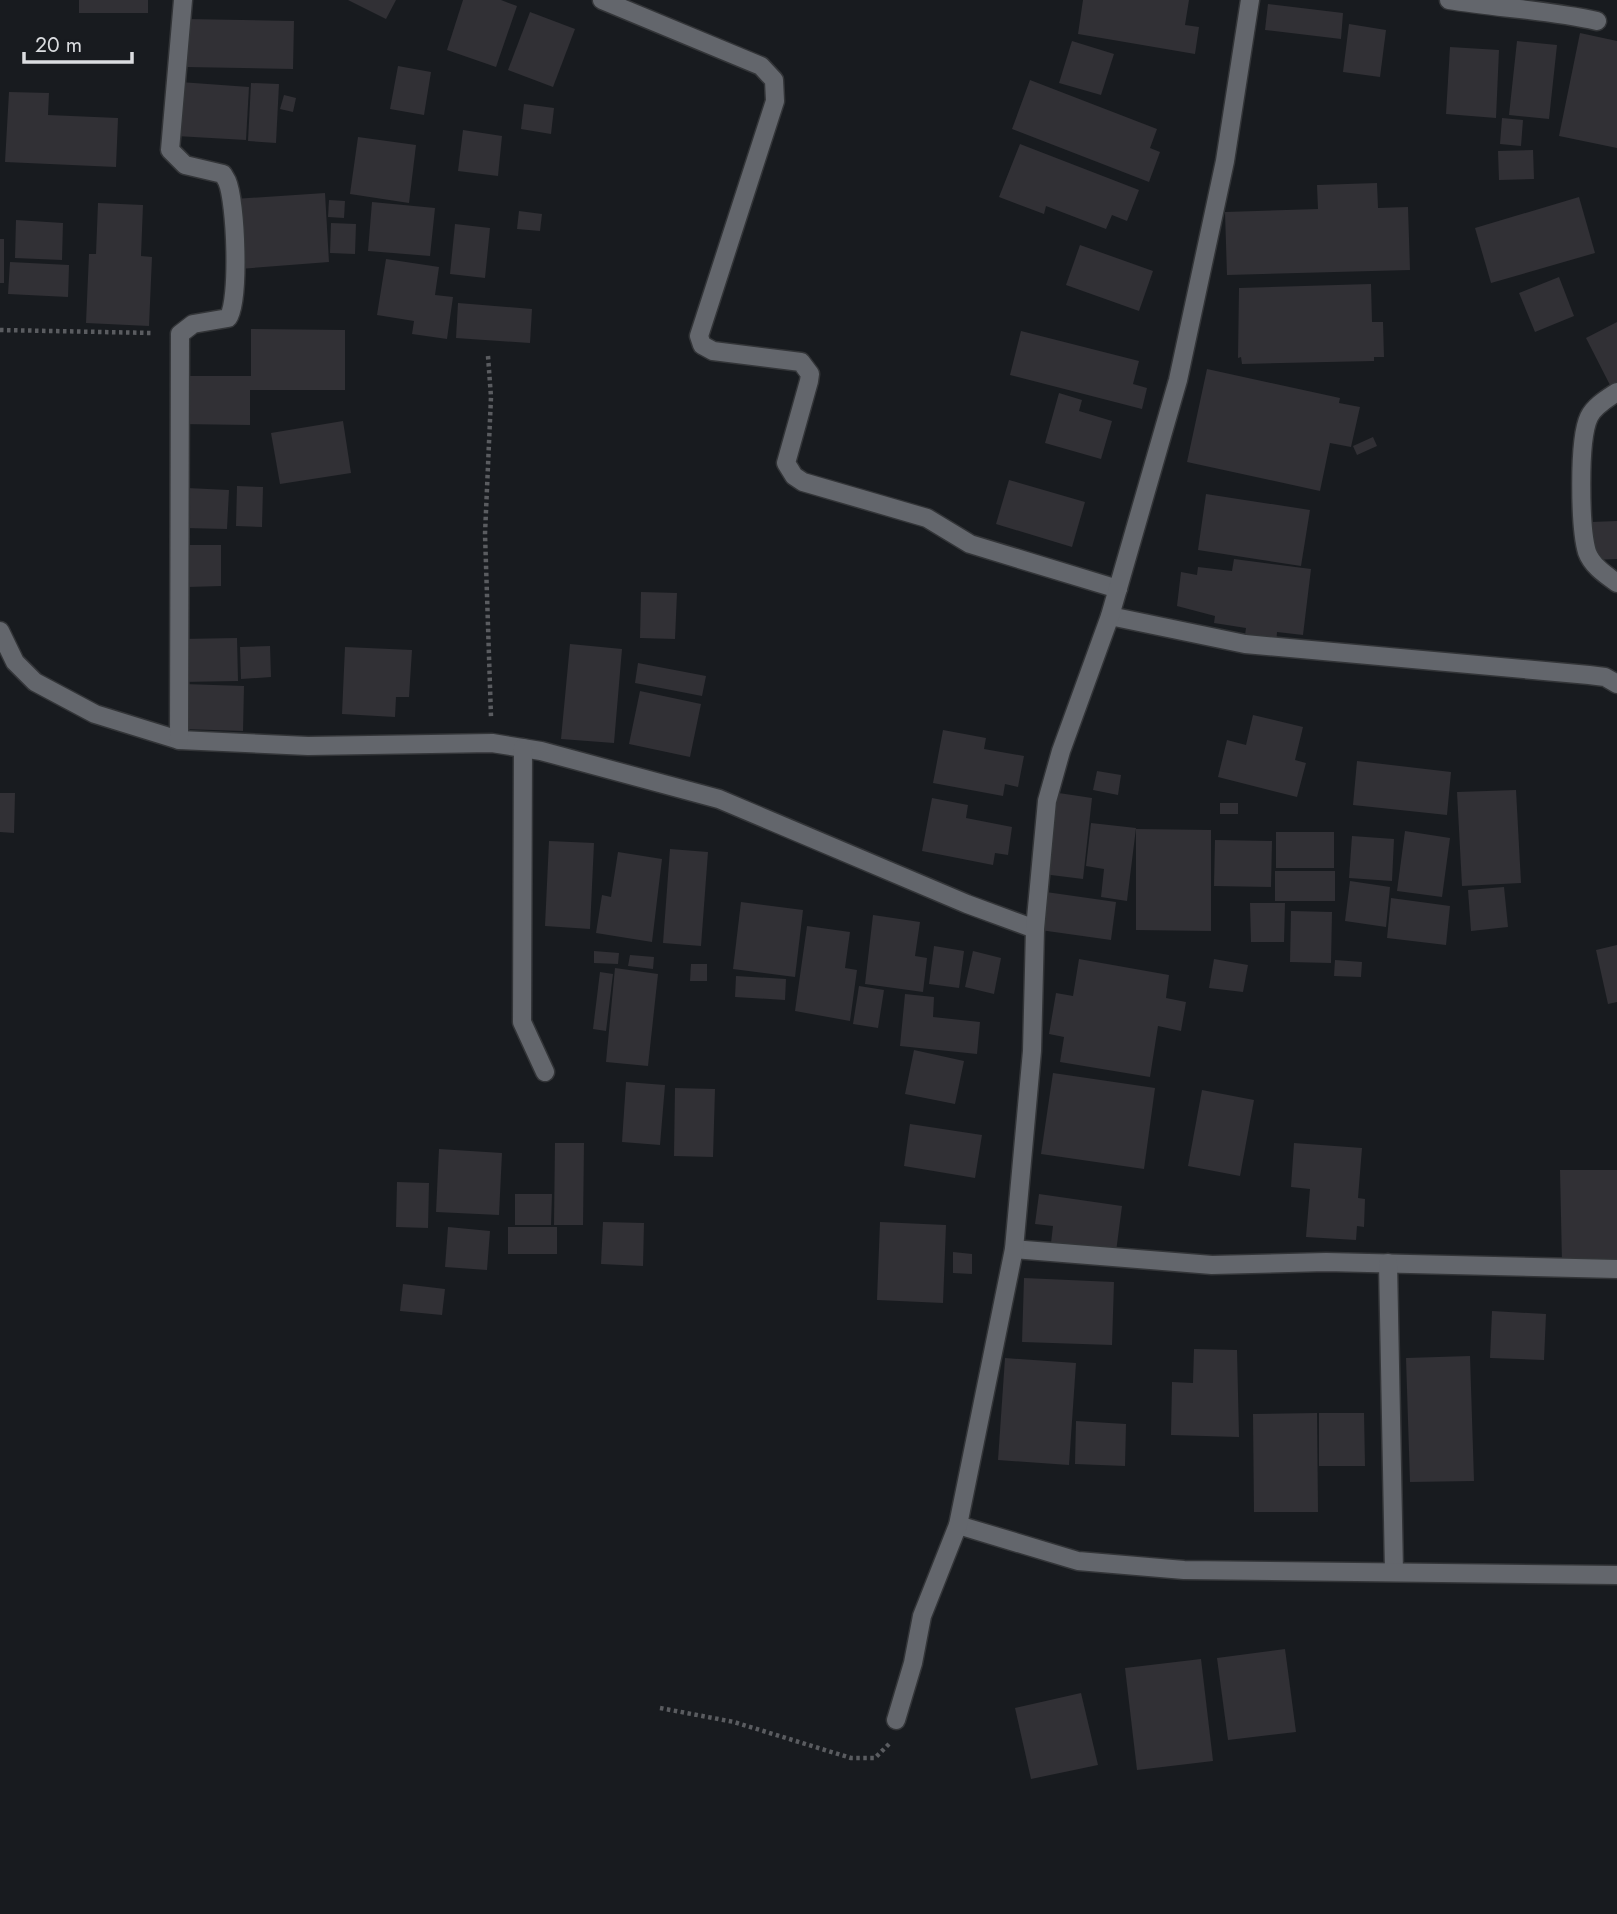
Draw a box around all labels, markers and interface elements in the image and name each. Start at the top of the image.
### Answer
scale bar [24,21,133,65]
text: 20 m [35,30,82,60]

